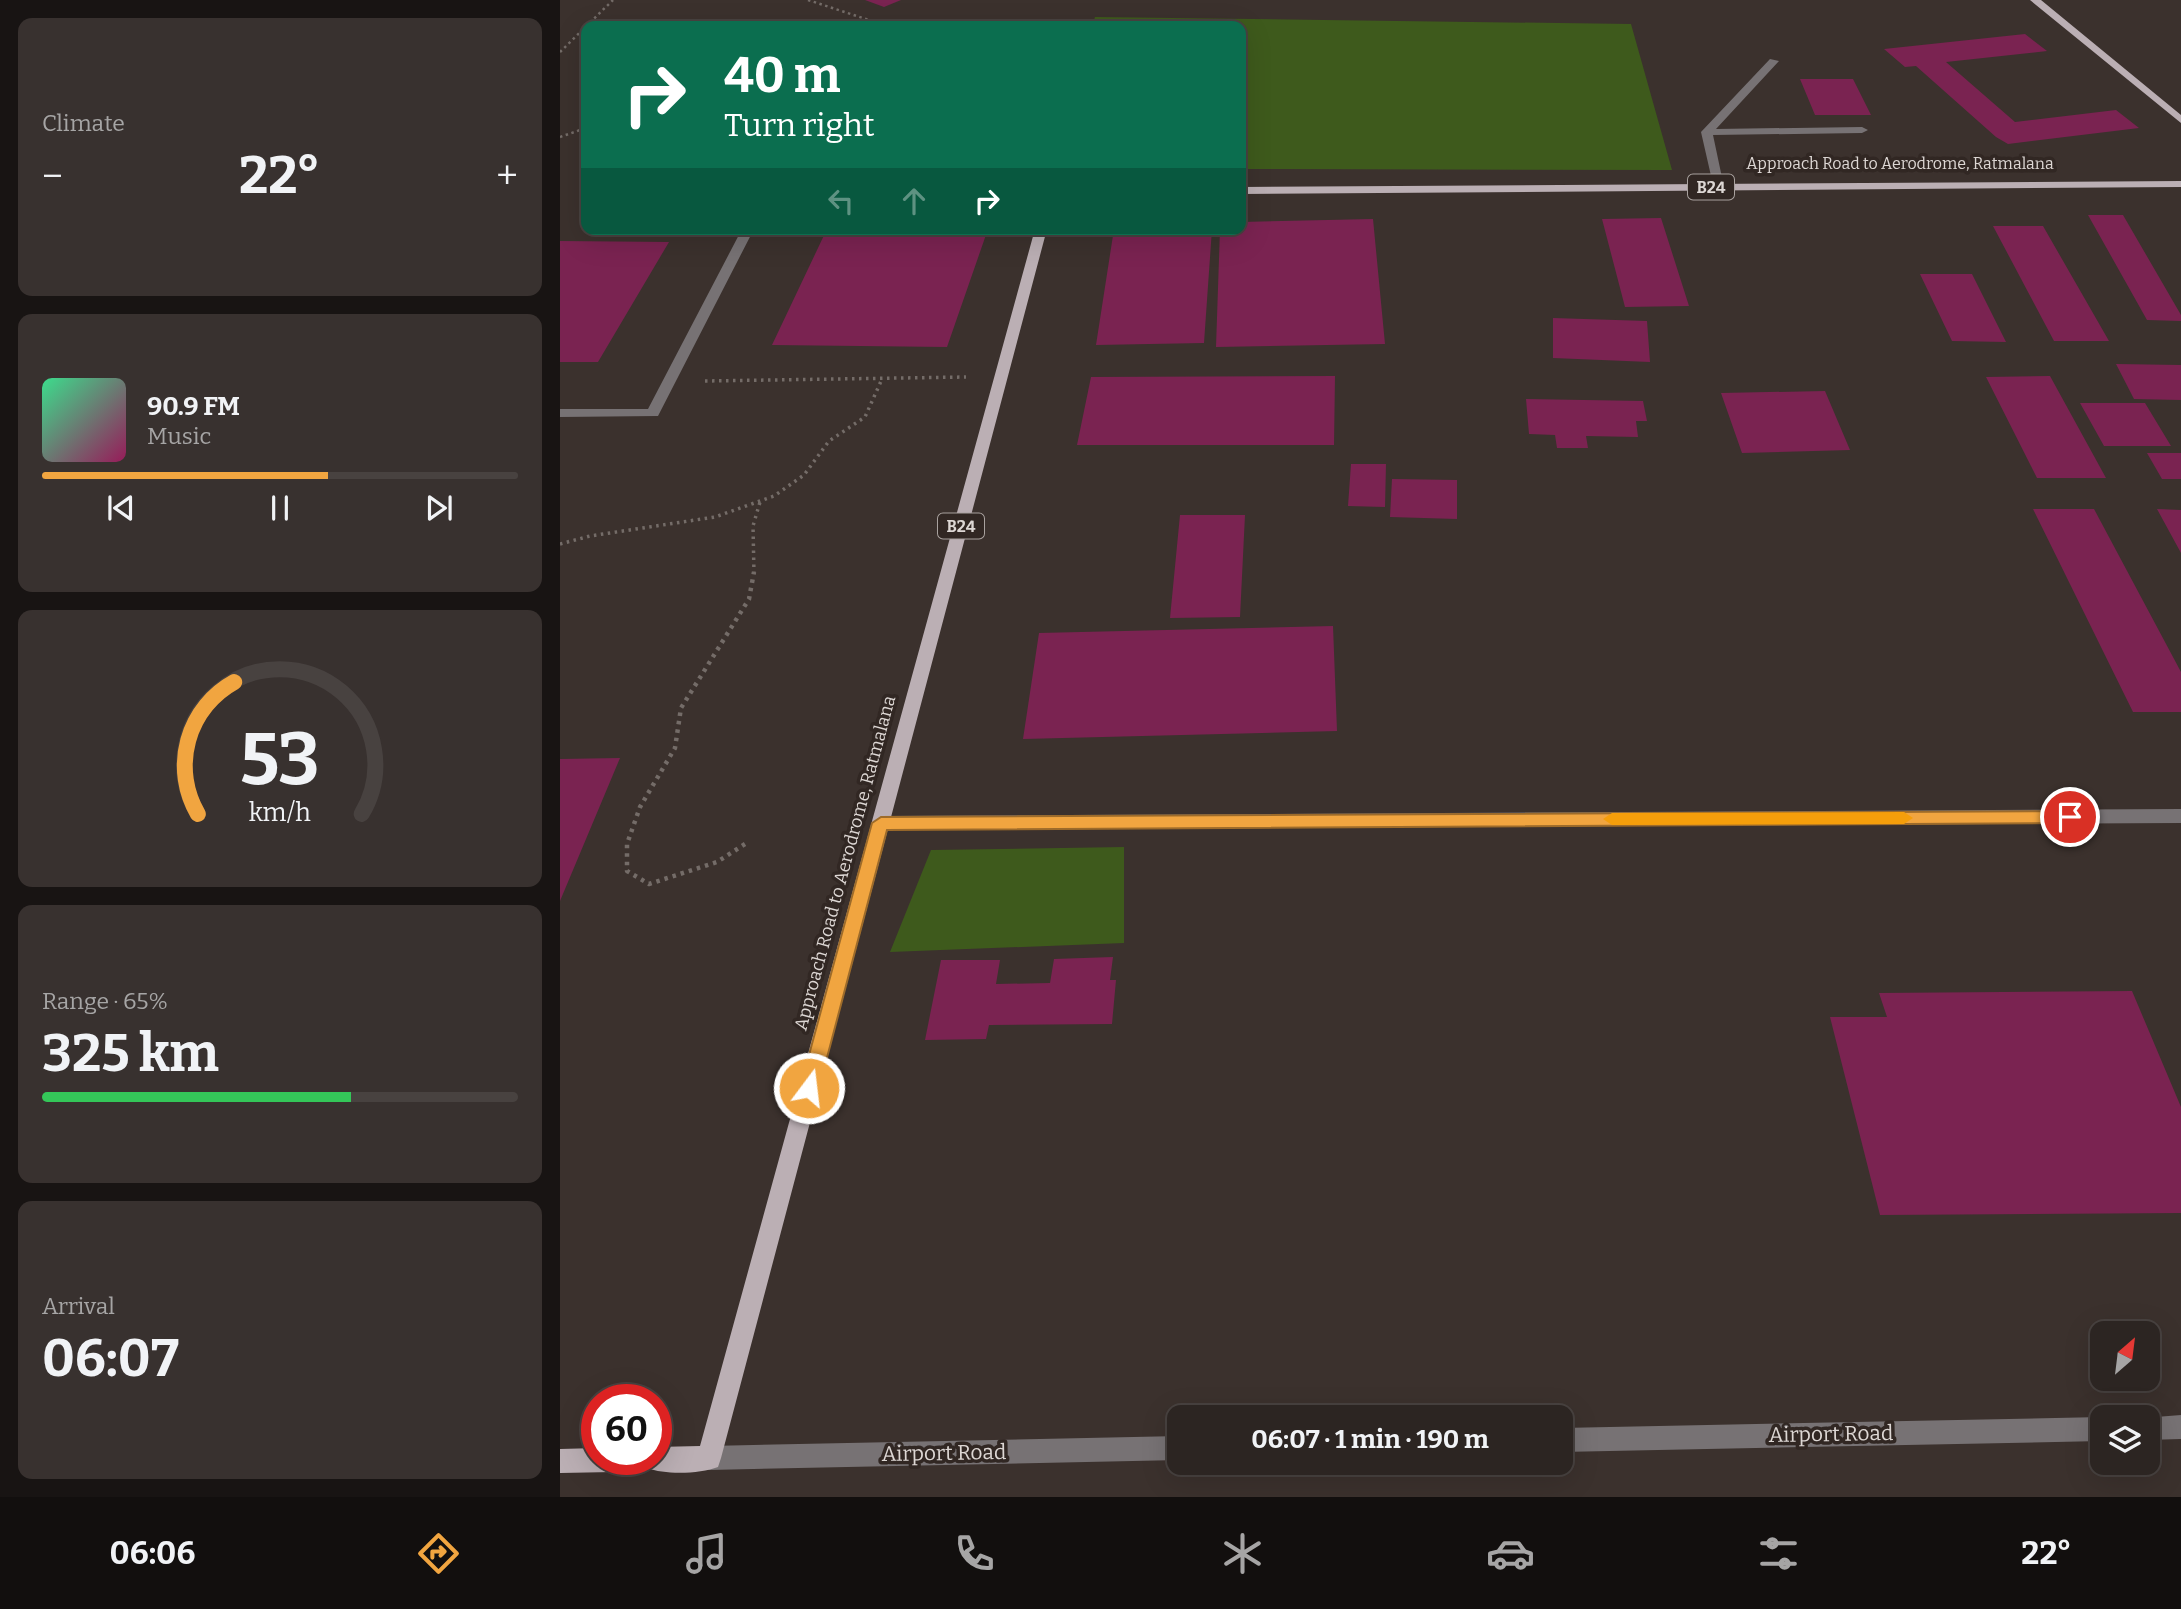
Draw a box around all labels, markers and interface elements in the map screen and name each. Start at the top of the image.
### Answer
text: 40 m [724,46,841,105]
icon: right [609,49,700,140]
text: Turn right [724,106,875,144]
text: Climate [42,109,125,137]
text: 22° [239,144,320,207]
text: − [42,153,63,199]
text: + [496,153,518,199]
street label: Approach Road to Aerodrome, Ratmalana [1746,154,2054,173]
road number: B24 [1688,174,1734,200]
icon: left [822,182,860,220]
icon: ahead [895,182,933,220]
icon: right [968,182,1006,220]
text: 90.9 FM [147,391,240,422]
text: Music [147,422,211,450]
icon: previous [102,489,140,527]
icon: pause [261,489,299,527]
icon: next [420,489,458,527]
road number: B24 [938,513,984,538]
street label: Approach Road to Aerodrome, Ratmalana [790,693,900,1033]
text: 53 [240,717,320,804]
pin [2040,787,2100,847]
text: km/h [249,798,311,828]
icon: arrive [2051,798,2089,836]
text: Range · 65% [42,987,168,1015]
text: 325 km [42,1022,219,1085]
position arrow [772,1051,846,1125]
text: Arrival [42,1292,115,1320]
north arrow [2090,1321,2160,1391]
map controls [2090,1321,2160,1475]
text: 06:07 [42,1327,179,1390]
speed limit sign: 60 [581,1384,672,1475]
button: layers [2090,1405,2160,1475]
street label: Airport Road [1768,1420,1894,1448]
text: 06:07 · 1 min · 190 m [1251,1424,1489,1455]
street label: Airport Road [881,1439,1007,1467]
icon: directions [414,1529,463,1578]
icon: music [682,1529,731,1578]
icon: phone [950,1529,999,1578]
icon: climate [1218,1529,1267,1578]
icon: car [1486,1529,1535,1578]
icon: filters [1754,1529,1803,1578]
text: 06:06 [109,1534,195,1572]
text: 22° [2021,1534,2072,1572]

